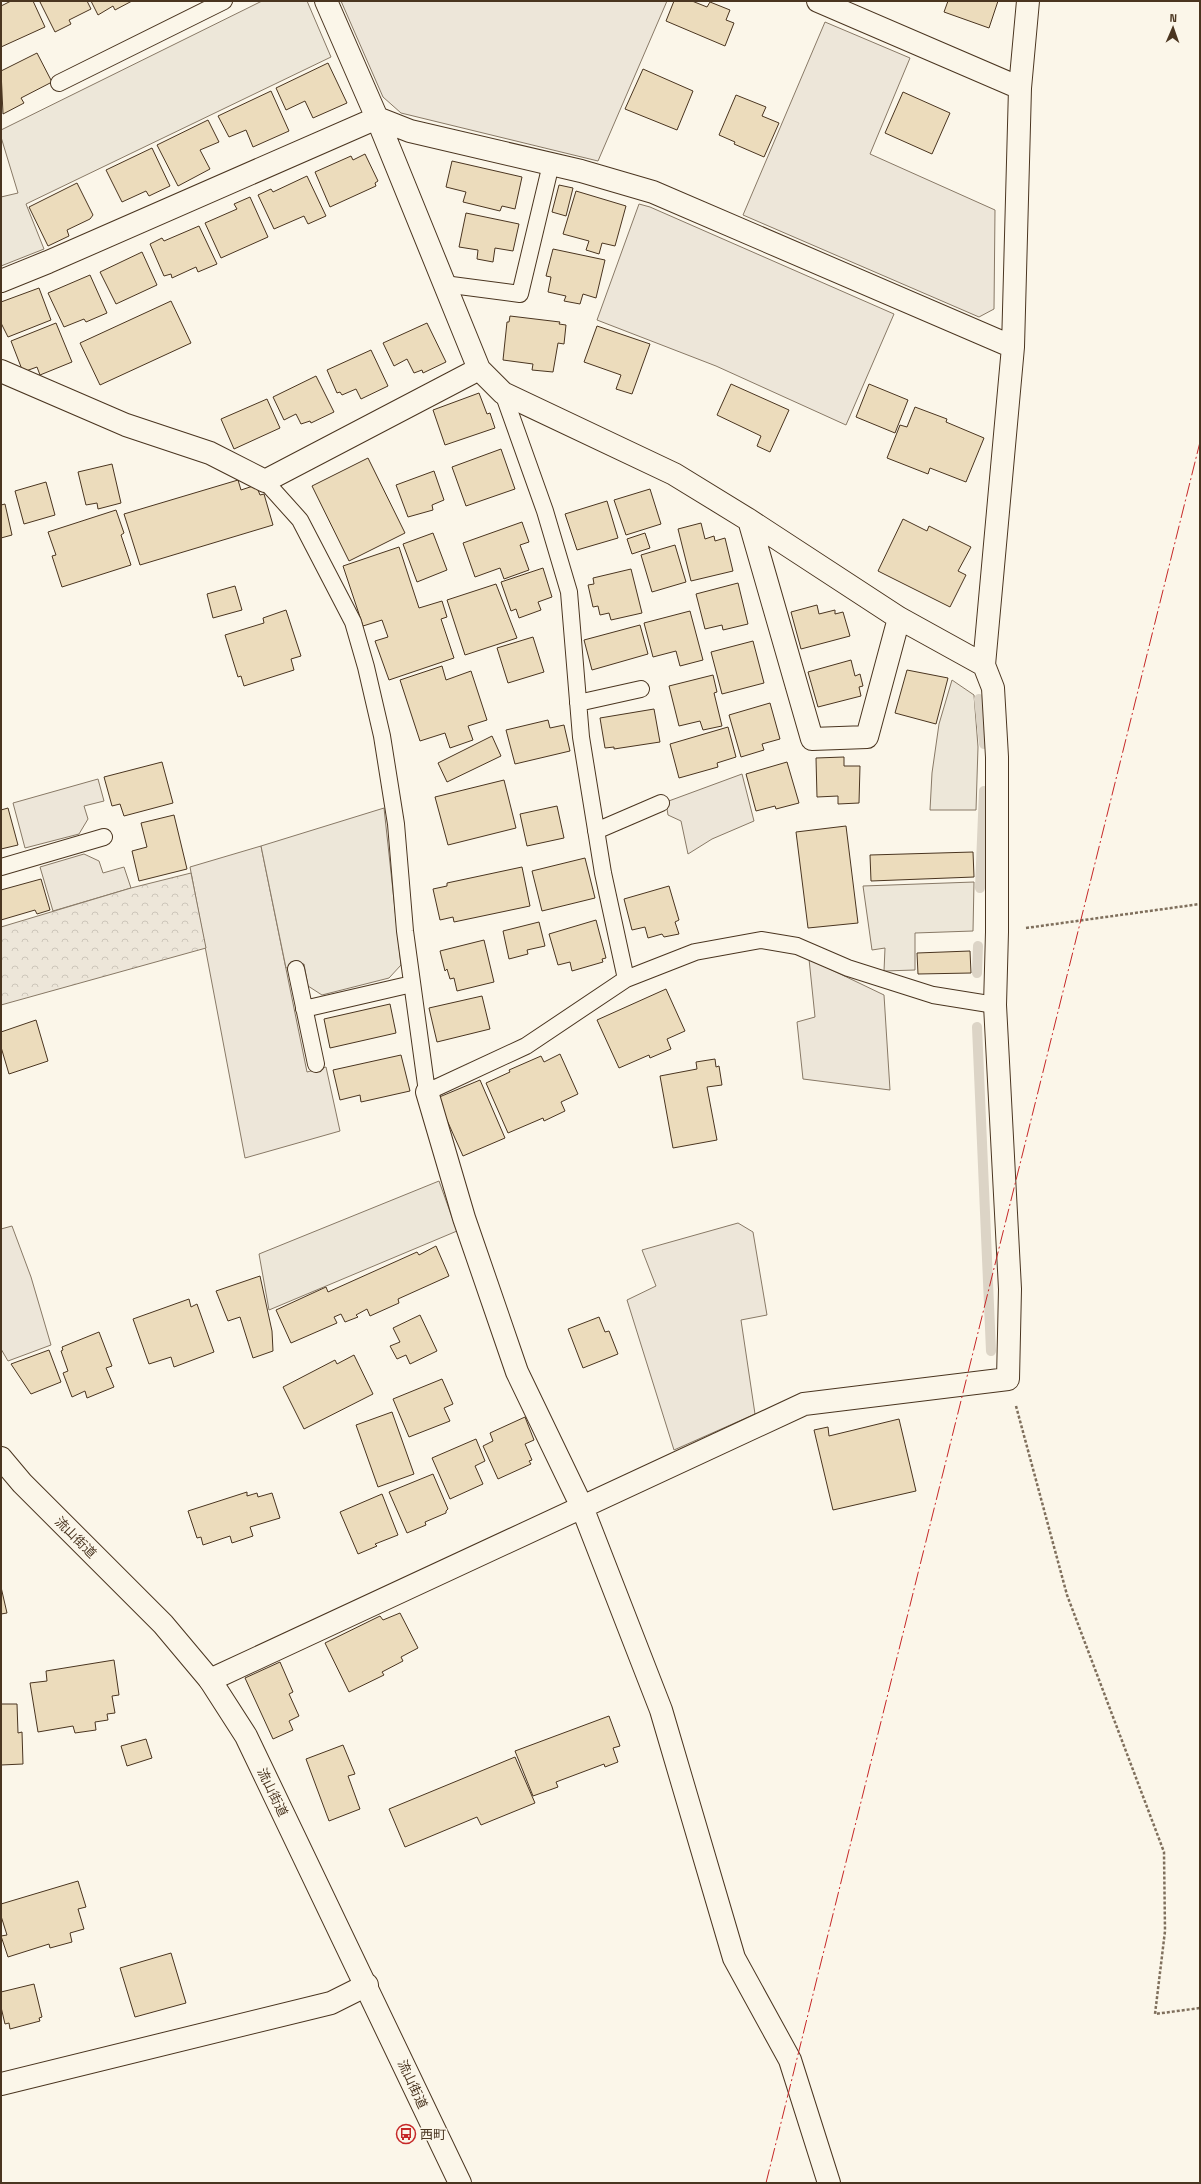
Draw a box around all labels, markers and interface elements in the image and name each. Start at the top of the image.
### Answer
north arrow [1153,8,1193,48]
text: N [1169,11,1177,25]
street label: 流山街道 [51,1513,100,1562]
street label: 流山街道 [254,1765,292,1819]
street label: 流山街道 [394,2057,431,2111]
bus stop icon: 西町 [395,2123,417,2145]
place label: 西町 [420,2126,446,2143]

